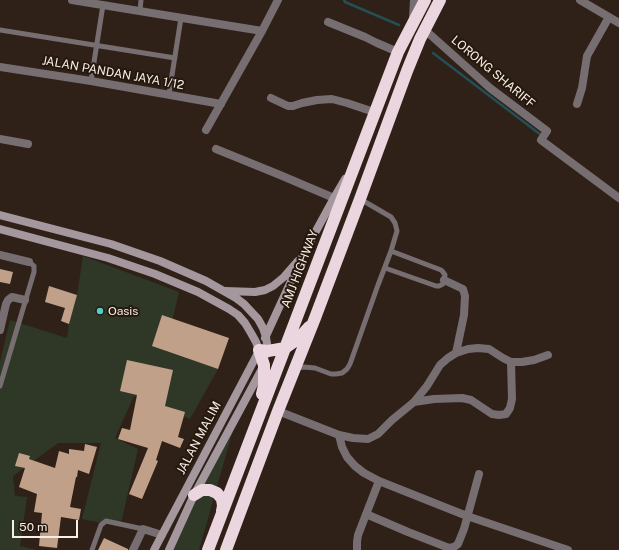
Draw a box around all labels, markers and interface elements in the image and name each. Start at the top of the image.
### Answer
street label: LORONG SHARIFF [448,33,538,111]
street label: JALAN PANDAN JAYA 1/12 [41,53,185,93]
street label: AMJ HIGHWAY [279,228,321,310]
place label: Oasis [108,304,138,318]
marker: Oasis [95,306,105,316]
street label: JALAN MALIM [174,399,224,477]
scale bar [14,512,80,538]
text: 50 m [19,520,47,534]

